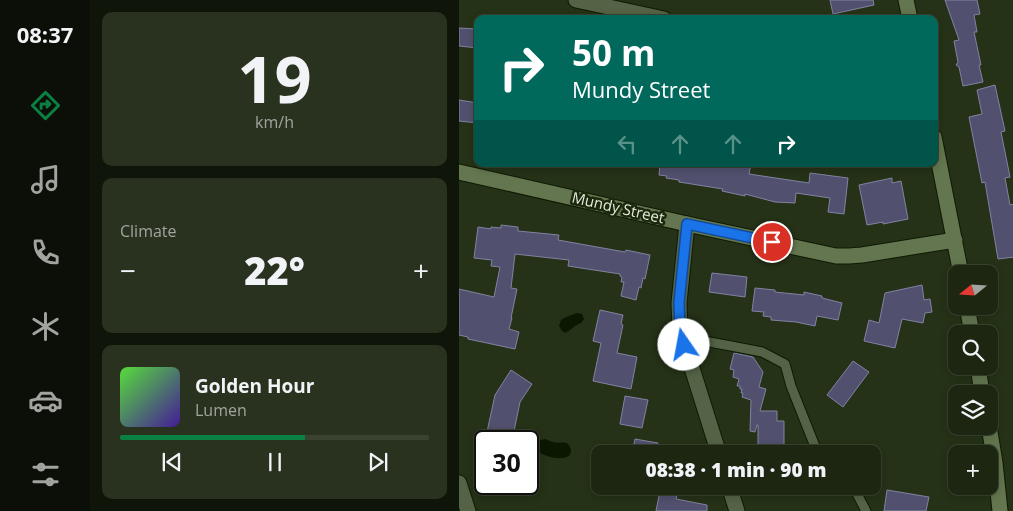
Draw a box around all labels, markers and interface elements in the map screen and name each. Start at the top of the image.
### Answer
text: 08:37 [17,19,73,49]
text: 50 m [572,29,655,76]
text: 19 [237,34,312,122]
icon: right [489,35,554,100]
text: Mundy Street [572,74,710,104]
icon: directions [28,88,63,123]
text: km/h [255,111,294,133]
icon: left [613,130,641,158]
icon: ahead [666,130,694,158]
icon: ahead [719,130,747,158]
icon: right [772,130,800,158]
icon: music [28,162,63,197]
street label: Mundy Street [570,187,666,227]
text: Climate [120,220,177,242]
pin [751,221,793,263]
icon: arrive [758,228,786,256]
icon: phone [28,235,63,270]
text: 22° [244,244,305,296]
text: − [120,251,136,289]
text: + [413,251,429,289]
north arrow [948,265,998,315]
map controls [948,265,998,495]
icon: climate [28,309,63,344]
position arrow [657,318,709,370]
button: search [948,325,998,375]
text: Golden Hour [195,373,314,399]
icon: car [28,383,63,418]
button: layers [948,385,998,435]
text: Lumen [195,399,247,421]
speed limit sign: 30 [474,430,539,495]
button: + [948,445,998,495]
icon: previous [158,448,186,476]
icon: pause [261,448,289,476]
icon: next [364,448,392,476]
icon: filters [28,457,63,492]
text: 08:38 · 1 min · 90 m [646,457,826,483]

